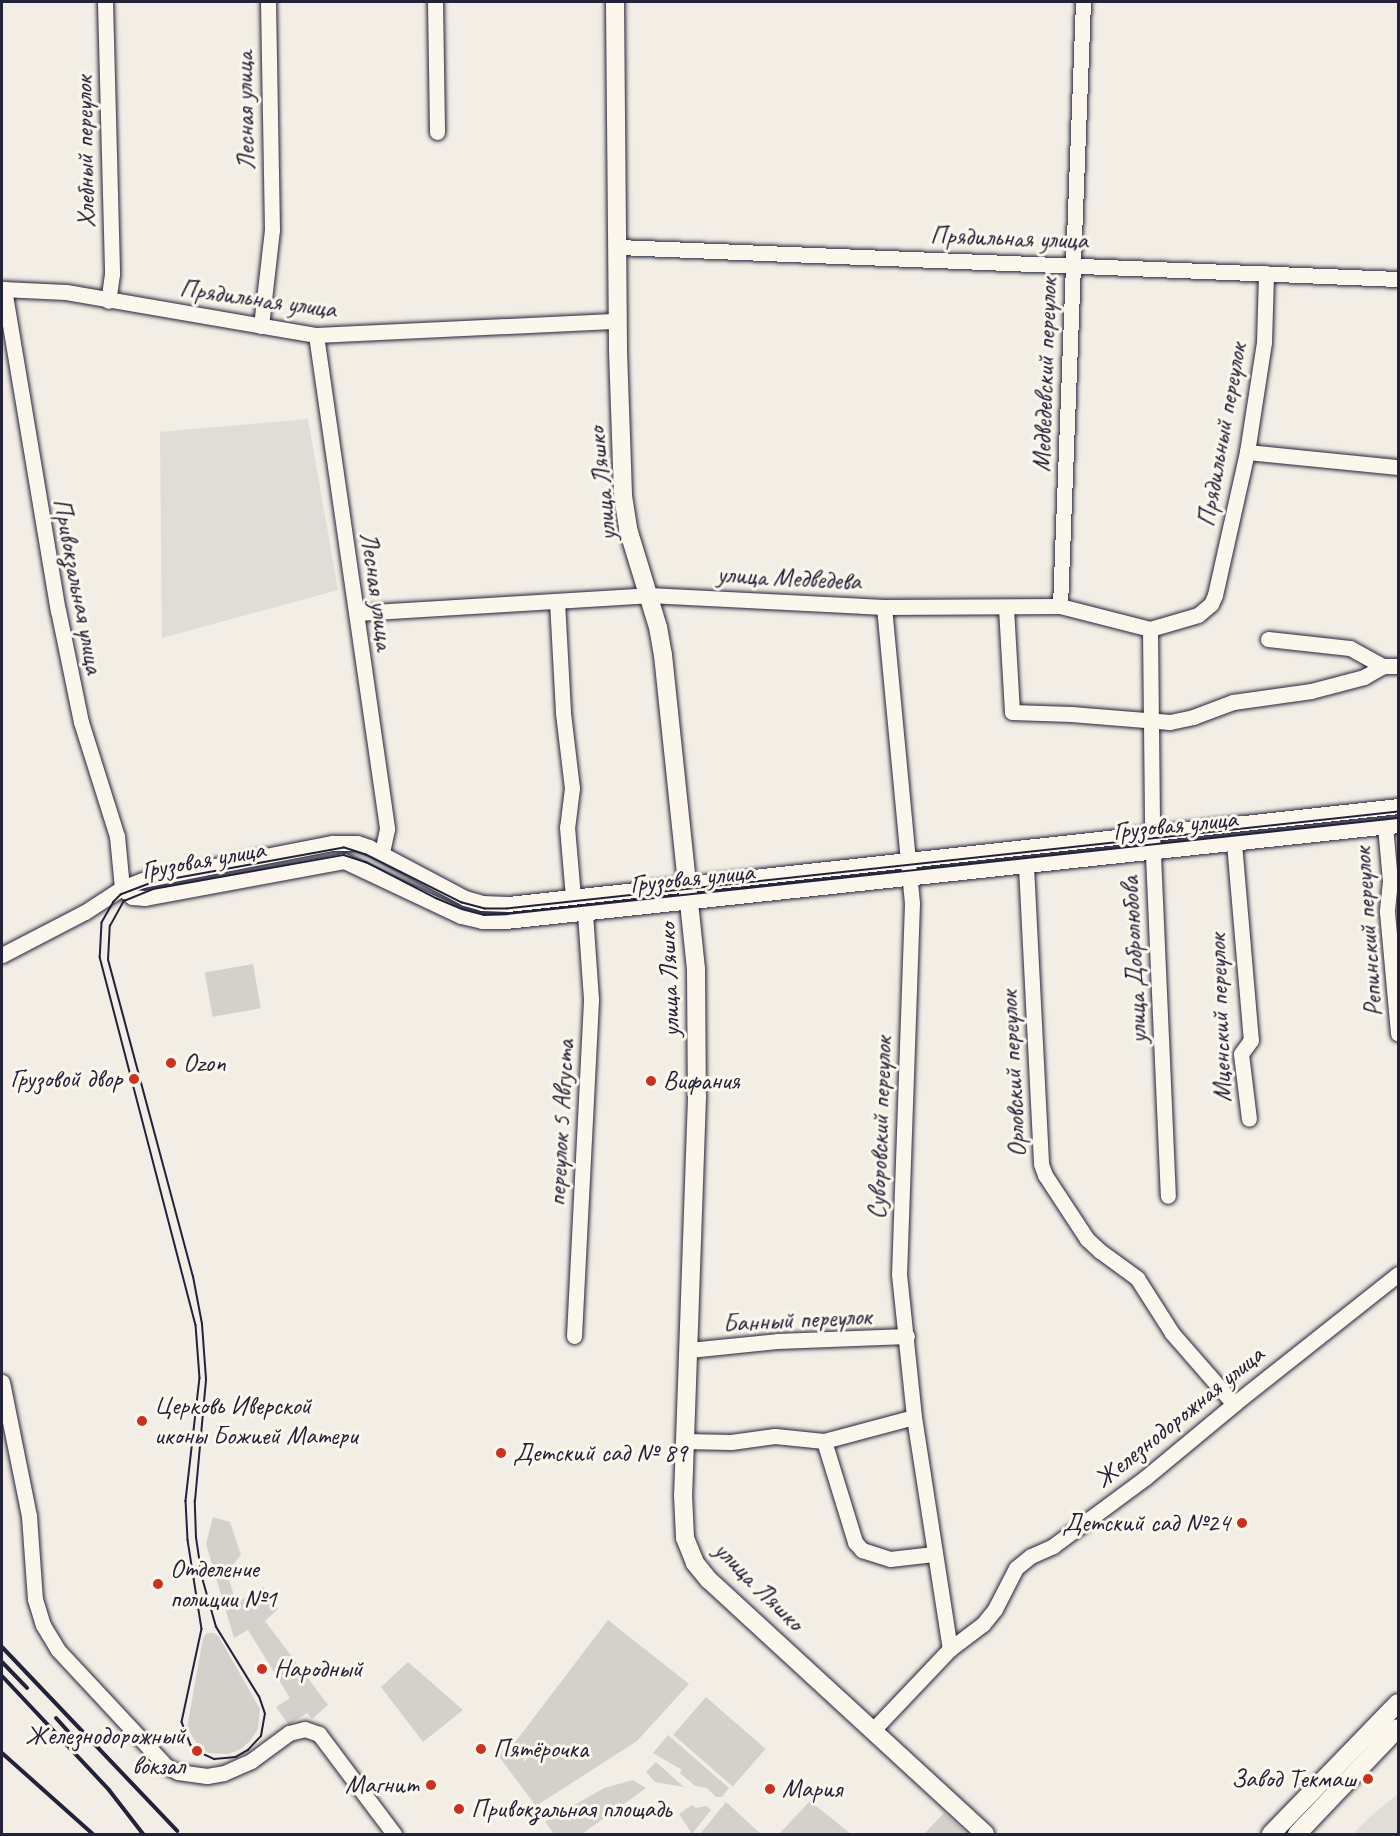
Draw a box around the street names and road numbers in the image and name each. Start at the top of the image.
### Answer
street label: Лесная улица [228,51,262,171]
street label: Хлебный переулок [68,76,102,228]
street label: Прядильная улица [929,220,1089,256]
street label: Прядильная улица [177,272,339,326]
street label: Медведевский переулок [1026,277,1064,473]
street label: Прядильный переулок [1191,341,1253,529]
street label: улица Ляшко [580,425,624,543]
street label: Привокзальная улица [45,494,111,678]
street label: Лесная улица [353,530,401,652]
street label: улица Медведева [716,559,862,597]
street label: Грузовая улица [1111,803,1239,847]
street label: Грузовая улица [138,834,268,886]
street label: Репинский переулок [1347,846,1389,1018]
street label: Грузовая улица [628,856,756,900]
street label: улица Добролюбова [1114,875,1154,1045]
street label: улица Ляшко [651,922,687,1038]
street label: Мценский переулок [1201,933,1239,1103]
street label: Орловский переулок [993,990,1033,1158]
street label: Суворовский переулок [861,1036,899,1220]
street label: переулок 5 Августа [541,1039,581,1207]
street label: Банный переулок [722,1301,872,1339]
street label: Железнодорожная улица [1087,1338,1271,1496]
street label: улица Ляшко [707,1534,811,1638]

